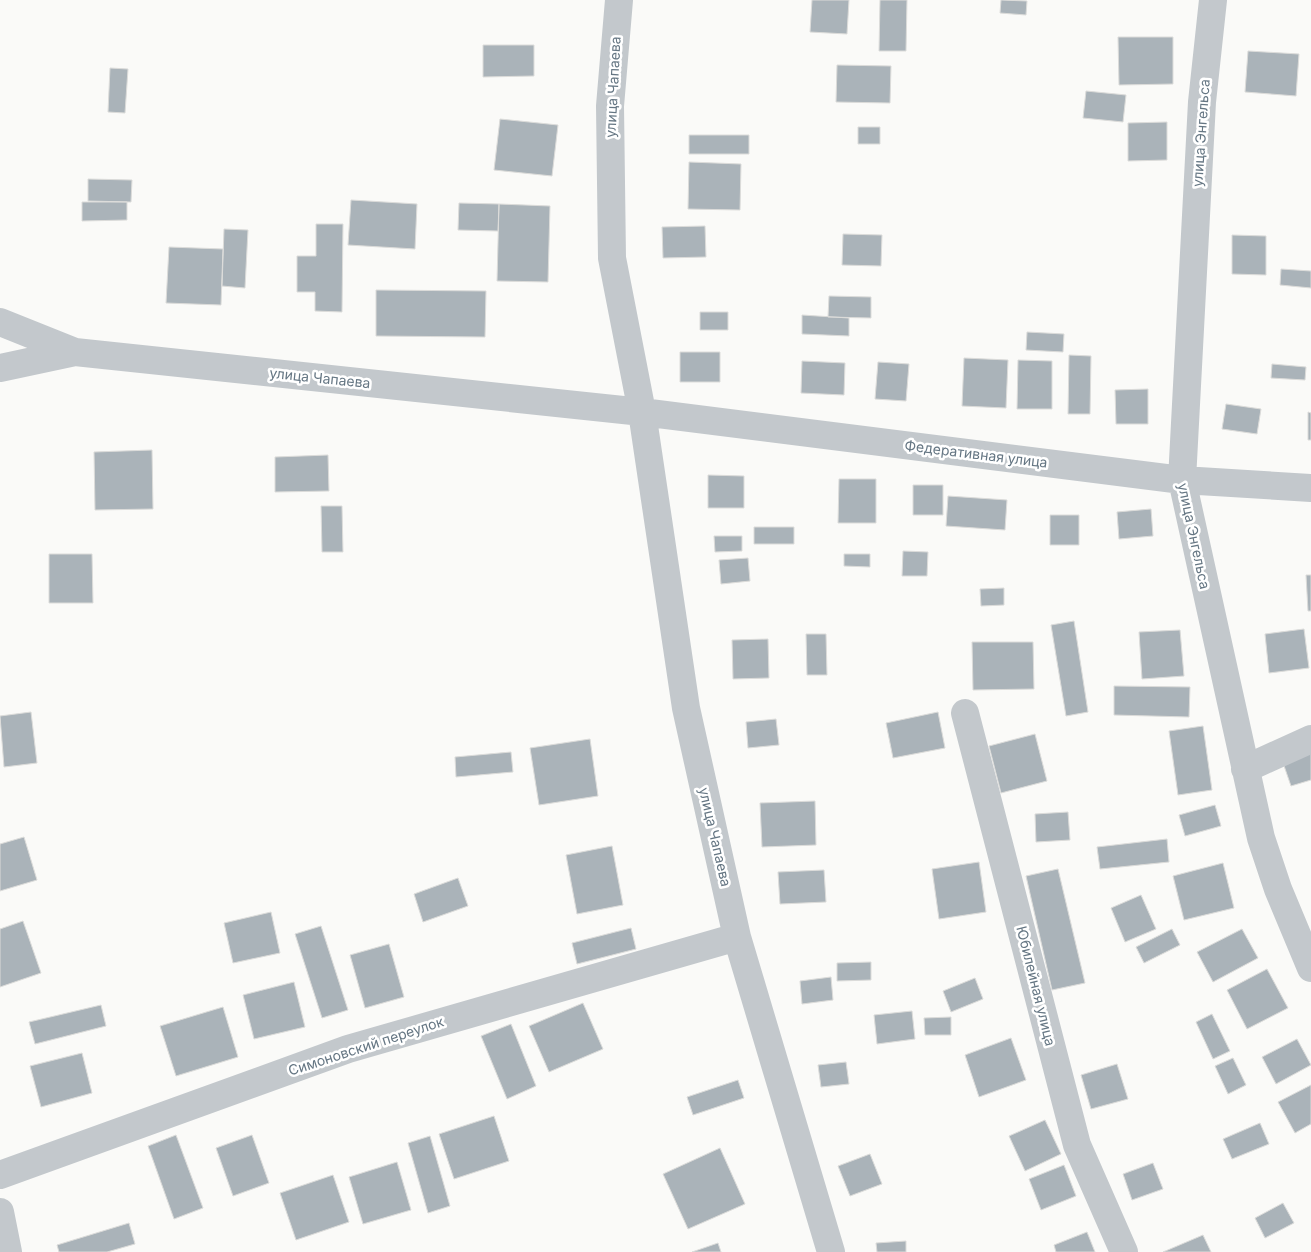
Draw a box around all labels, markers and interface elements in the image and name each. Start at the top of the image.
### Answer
street label: улица Чапаева [601,36,624,138]
street label: улица Энгельса [1188,78,1213,187]
street label: улица Чапаева [269,364,371,391]
street label: Федеративная улица [904,436,1048,471]
street label: улица Энгельса [1175,481,1214,591]
street label: улица Чапаева [696,786,735,888]
street label: Юбилейная улица [1013,924,1060,1048]
street label: Симоновский переулок [286,1012,446,1079]

